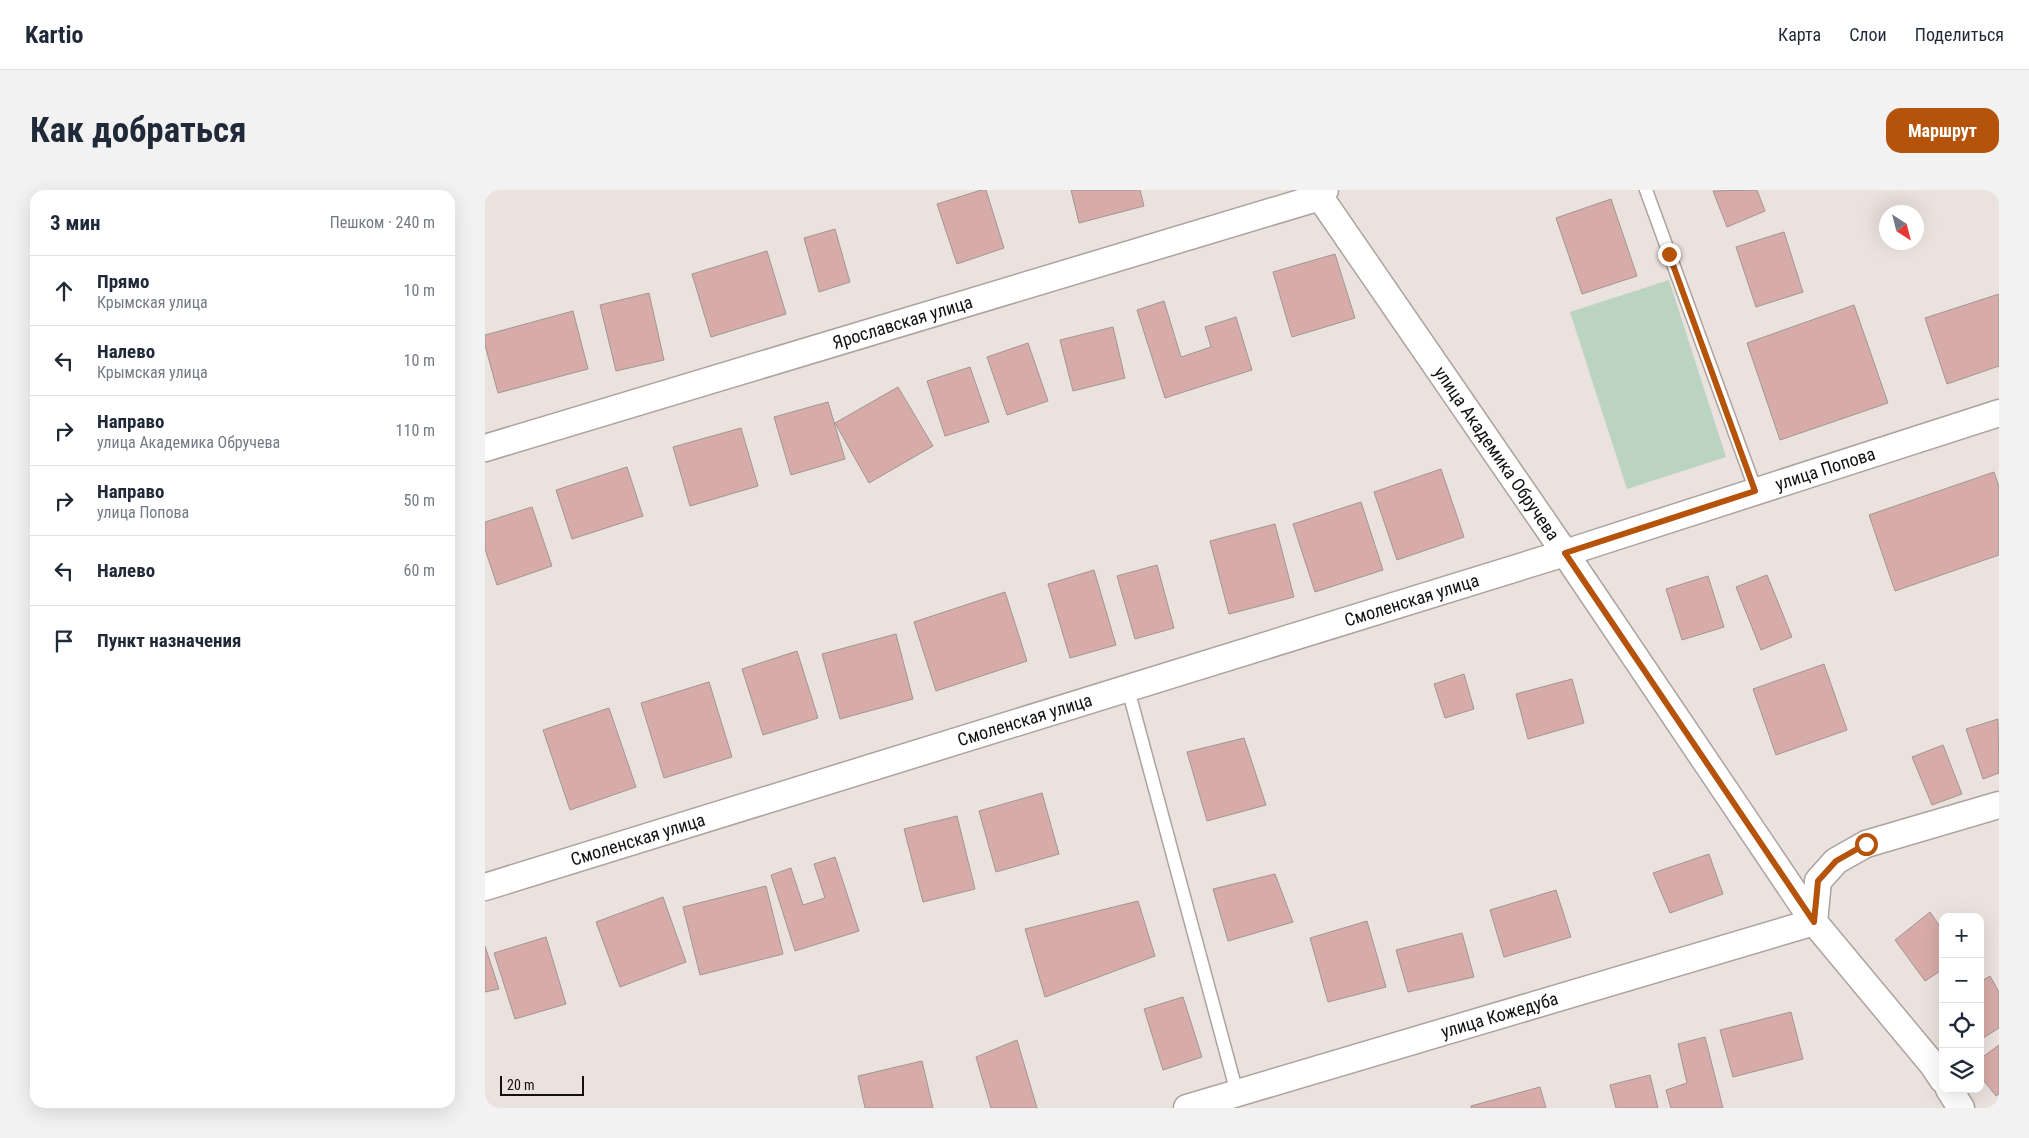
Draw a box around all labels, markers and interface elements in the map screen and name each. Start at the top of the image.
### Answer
text: Kartio [25,21,83,49]
text: Карта [1778,24,1821,45]
text: Слои [1849,24,1887,45]
text: Поделиться [1915,24,2004,45]
button: Маршрут [1886,108,1999,153]
text: Как добраться [30,110,246,151]
north arrow [1879,205,1924,250]
text: 3 мин [50,211,100,235]
text: Пешком · 240 m [330,213,435,232]
route end [1658,243,1681,266]
text: Прямо [97,270,150,293]
icon: ahead [50,277,78,305]
text: 10 m [403,281,435,300]
street label: Ярославская улица [830,291,975,353]
text: Крымская улица [97,293,208,312]
text: Налево [97,340,155,363]
icon: left [50,347,78,375]
text: 10 m [403,351,435,370]
street label: улица Академика Обручева [1430,362,1564,544]
text: Крымская улица [97,363,208,382]
text: Направо [97,410,164,433]
icon: right [50,417,78,445]
text: 110 m [396,421,435,440]
text: улица Академика Обручева [97,433,280,452]
street label: улица Попова [1773,443,1878,494]
text: Направо [97,480,164,503]
icon: right [50,487,78,515]
text: 50 m [403,491,435,510]
text: улица Попова [97,503,189,522]
icon: left [50,557,78,585]
text: Налево [97,559,155,582]
text: 60 m [403,561,435,580]
street label: Смоленская улица [1342,569,1481,631]
icon: arrive [50,627,78,655]
text: Пункт назначения [97,629,241,652]
street label: Смоленская улица [955,689,1094,750]
street label: Смоленская улица [568,809,707,870]
route start [1855,833,1878,856]
map controls [1939,913,1984,1093]
button: + [1939,913,1984,958]
button: − [1939,958,1984,1003]
street label: улица Кожедуба [1438,988,1560,1042]
button: locate [1939,1003,1984,1048]
button: layers [1939,1048,1984,1093]
scale bar [500,1073,584,1096]
text: 20 m [507,1077,535,1093]

